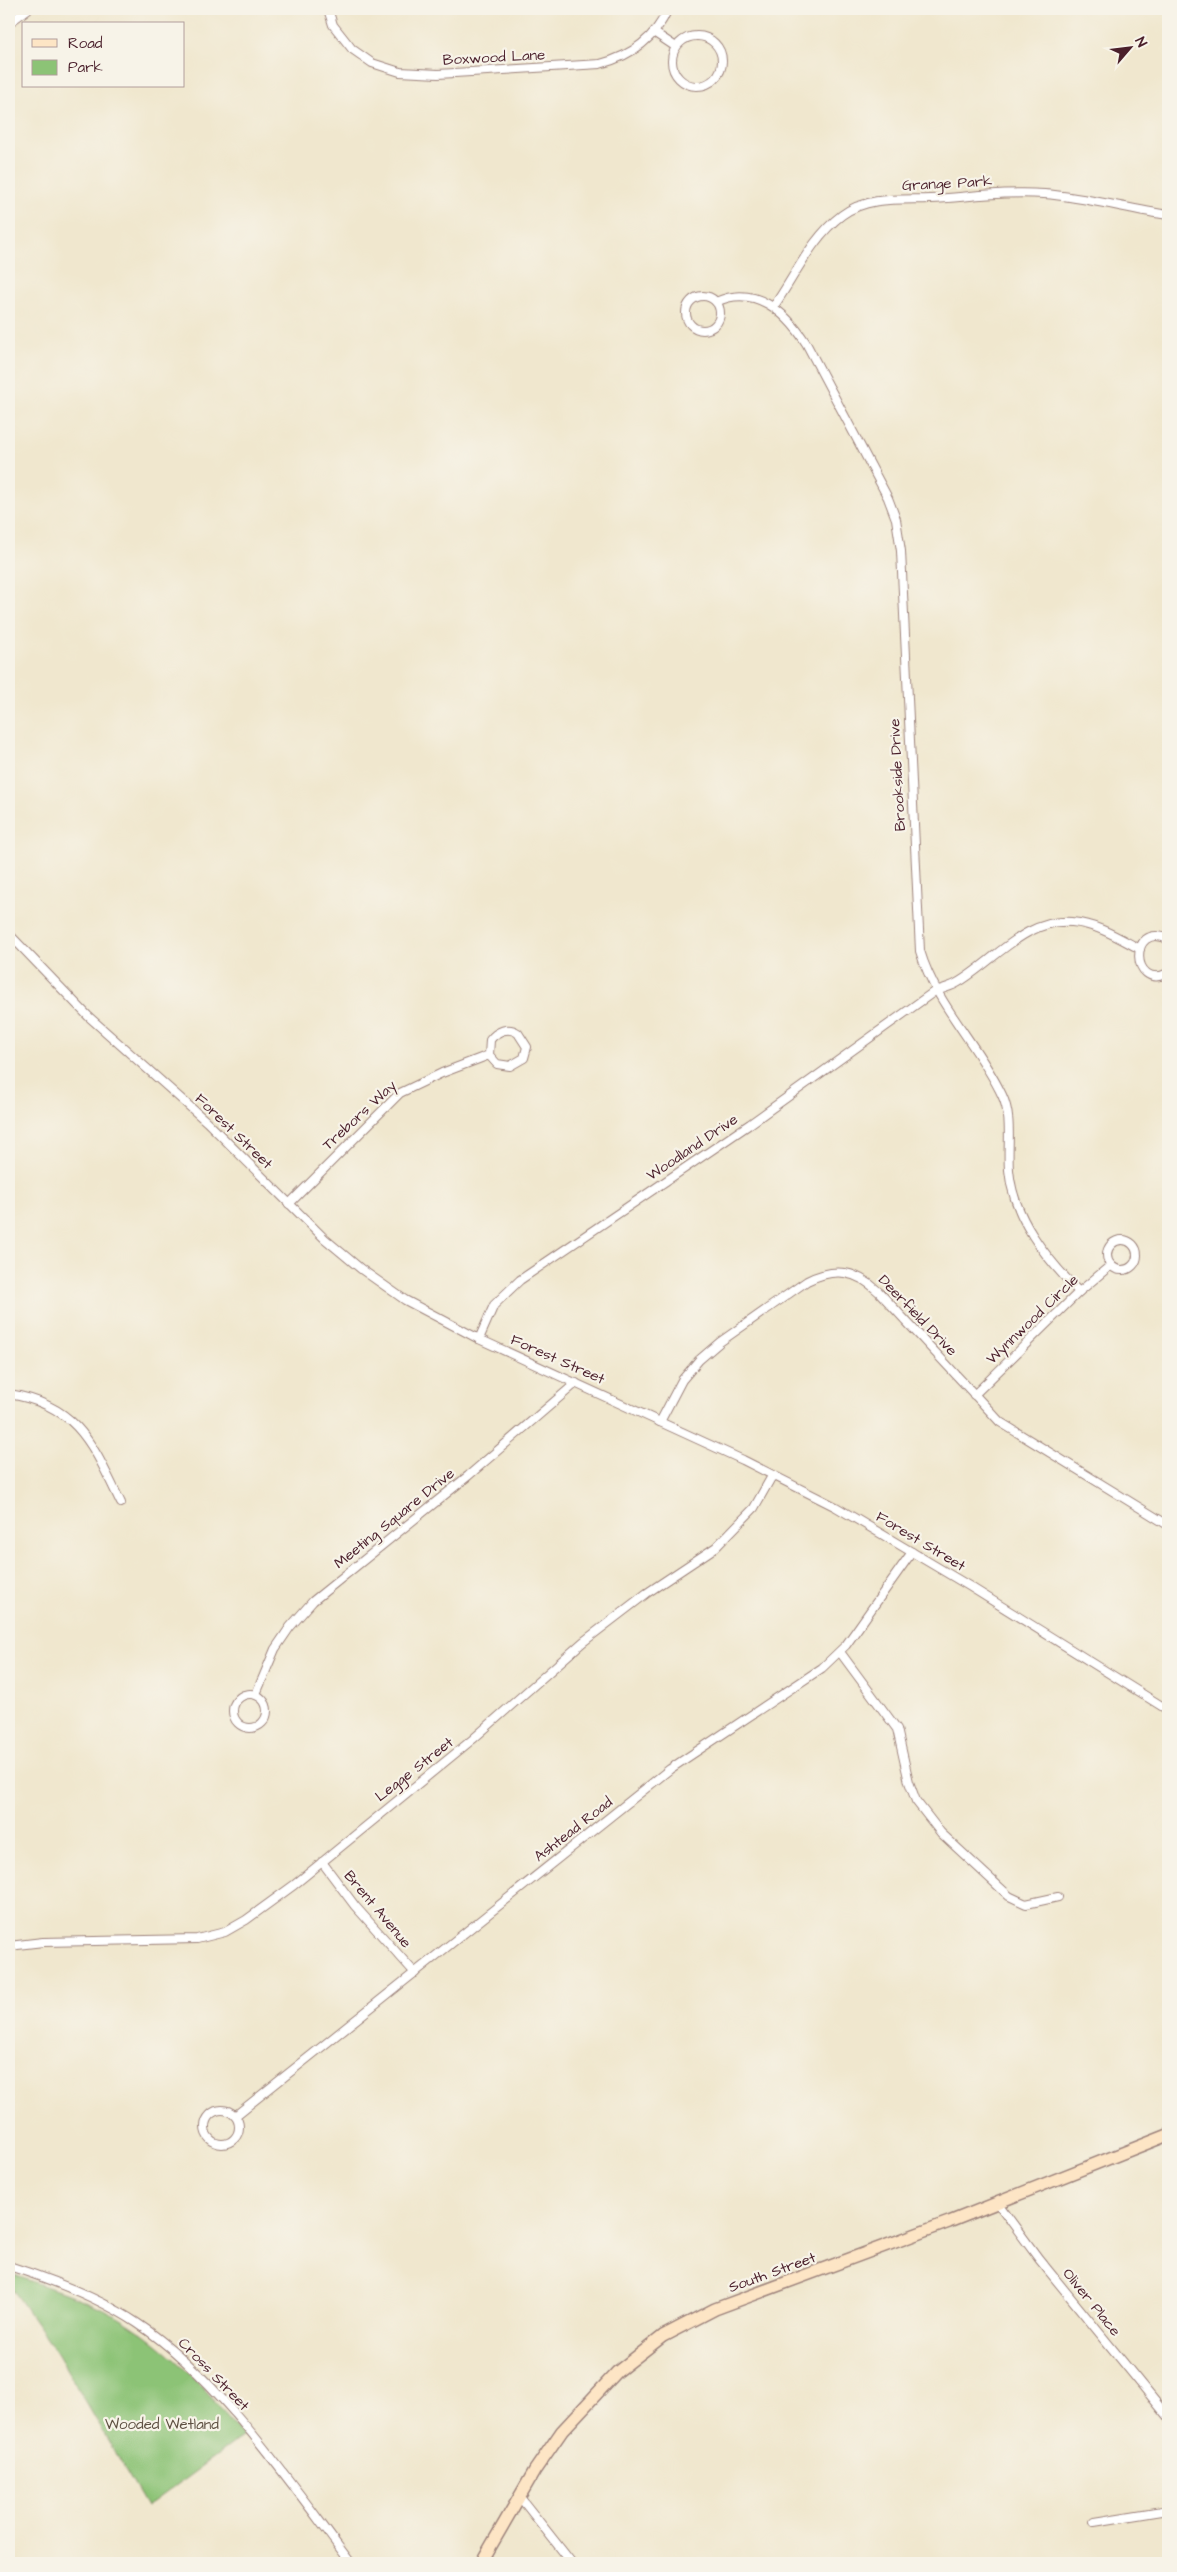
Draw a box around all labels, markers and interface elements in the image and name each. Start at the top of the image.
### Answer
legend [22,22,185,88]
north arrow [1104,22,1154,72]
text: Road [68,33,103,54]
text: N [1130,34,1152,51]
street label: Boxwood Lane [442,44,546,71]
text: Park [68,57,103,78]
street label: Grange Park [901,171,993,197]
street label: Brookside Drive [884,718,911,832]
street label: Trebors Way [318,1075,402,1156]
street label: Forest Street [190,1089,277,1174]
street label: Woodland Drive [642,1109,742,1186]
street label: Deerfield Drive [873,1270,962,1361]
street label: Wynnwood Circle [981,1270,1084,1370]
street label: Forest Street [507,1329,608,1390]
street label: Meeting Square Drive [330,1463,460,1574]
street label: Forest Street [872,1506,969,1576]
street label: Legge Street [371,1732,459,1808]
street label: Ashtead Road [530,1792,617,1867]
street label: Brent Avenue [339,1866,416,1953]
street label: South Street [726,2247,819,2298]
street label: Oliver Place [1058,2264,1126,2341]
street label: Cross Street [173,2333,254,2416]
park label: Wooded Wetland [105,2414,219,2435]

